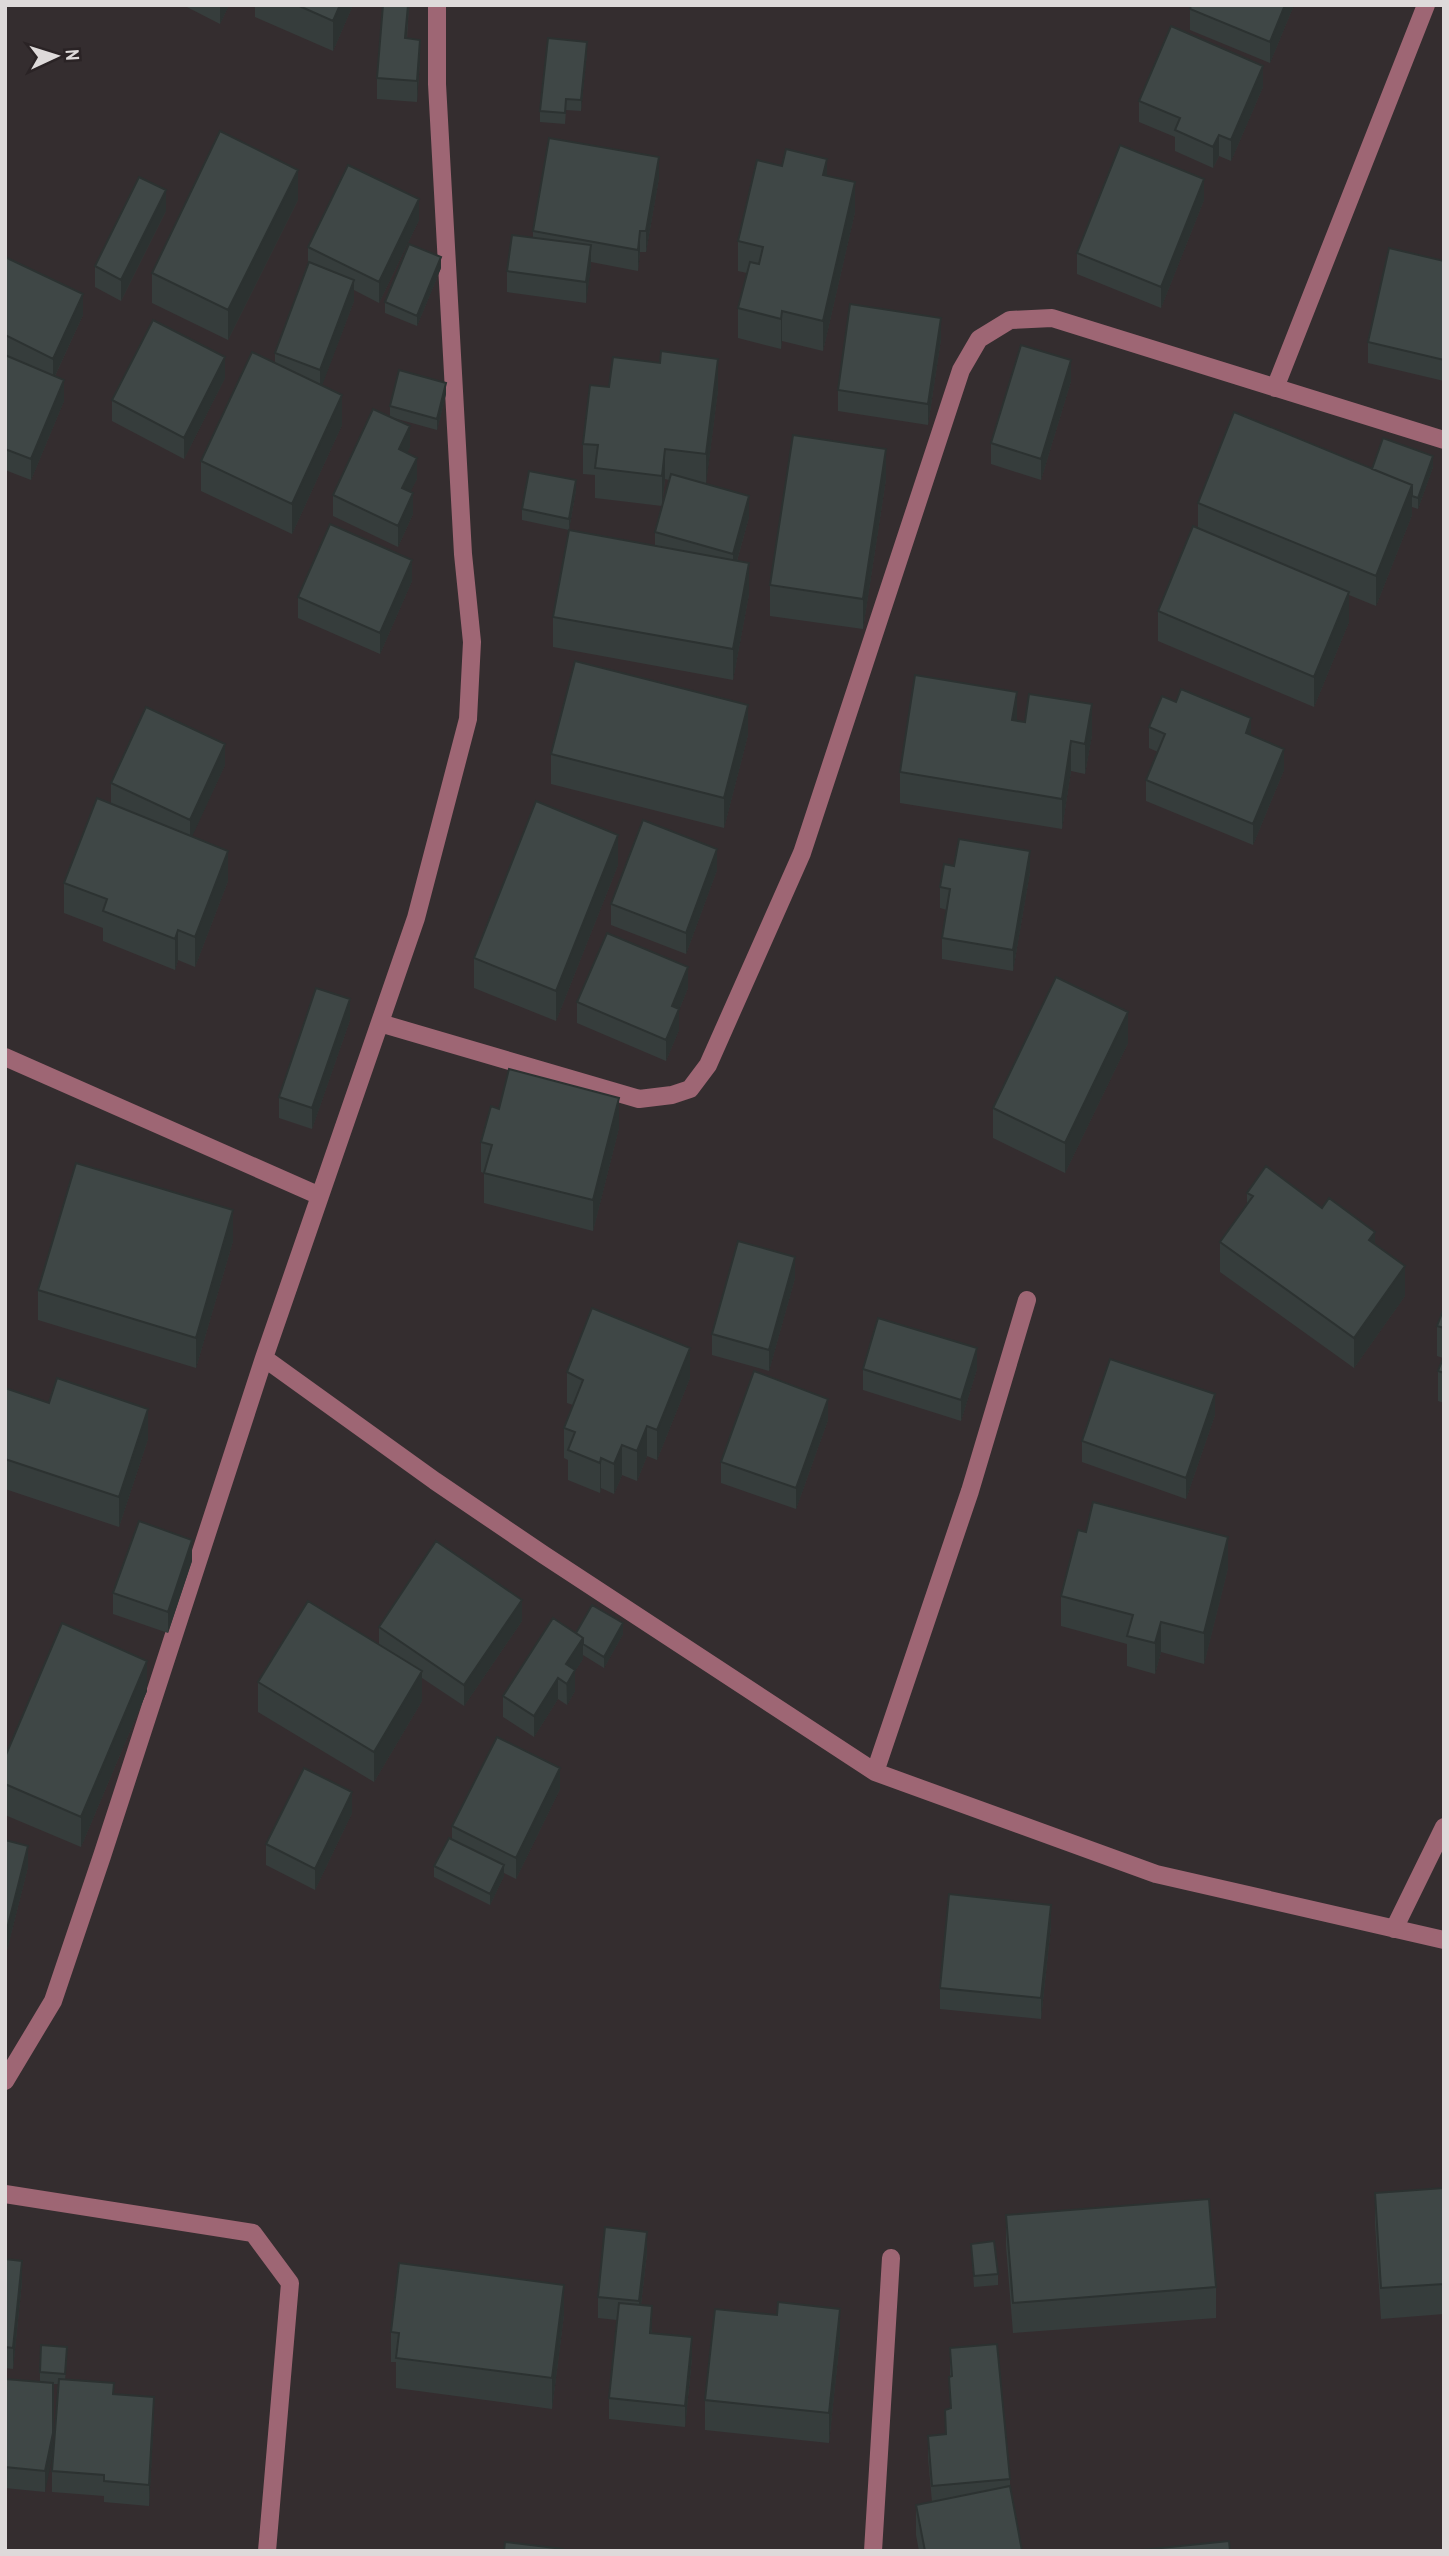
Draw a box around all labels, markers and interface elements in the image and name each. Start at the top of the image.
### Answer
north arrow [21,21,91,91]
text: N [60,48,86,61]

